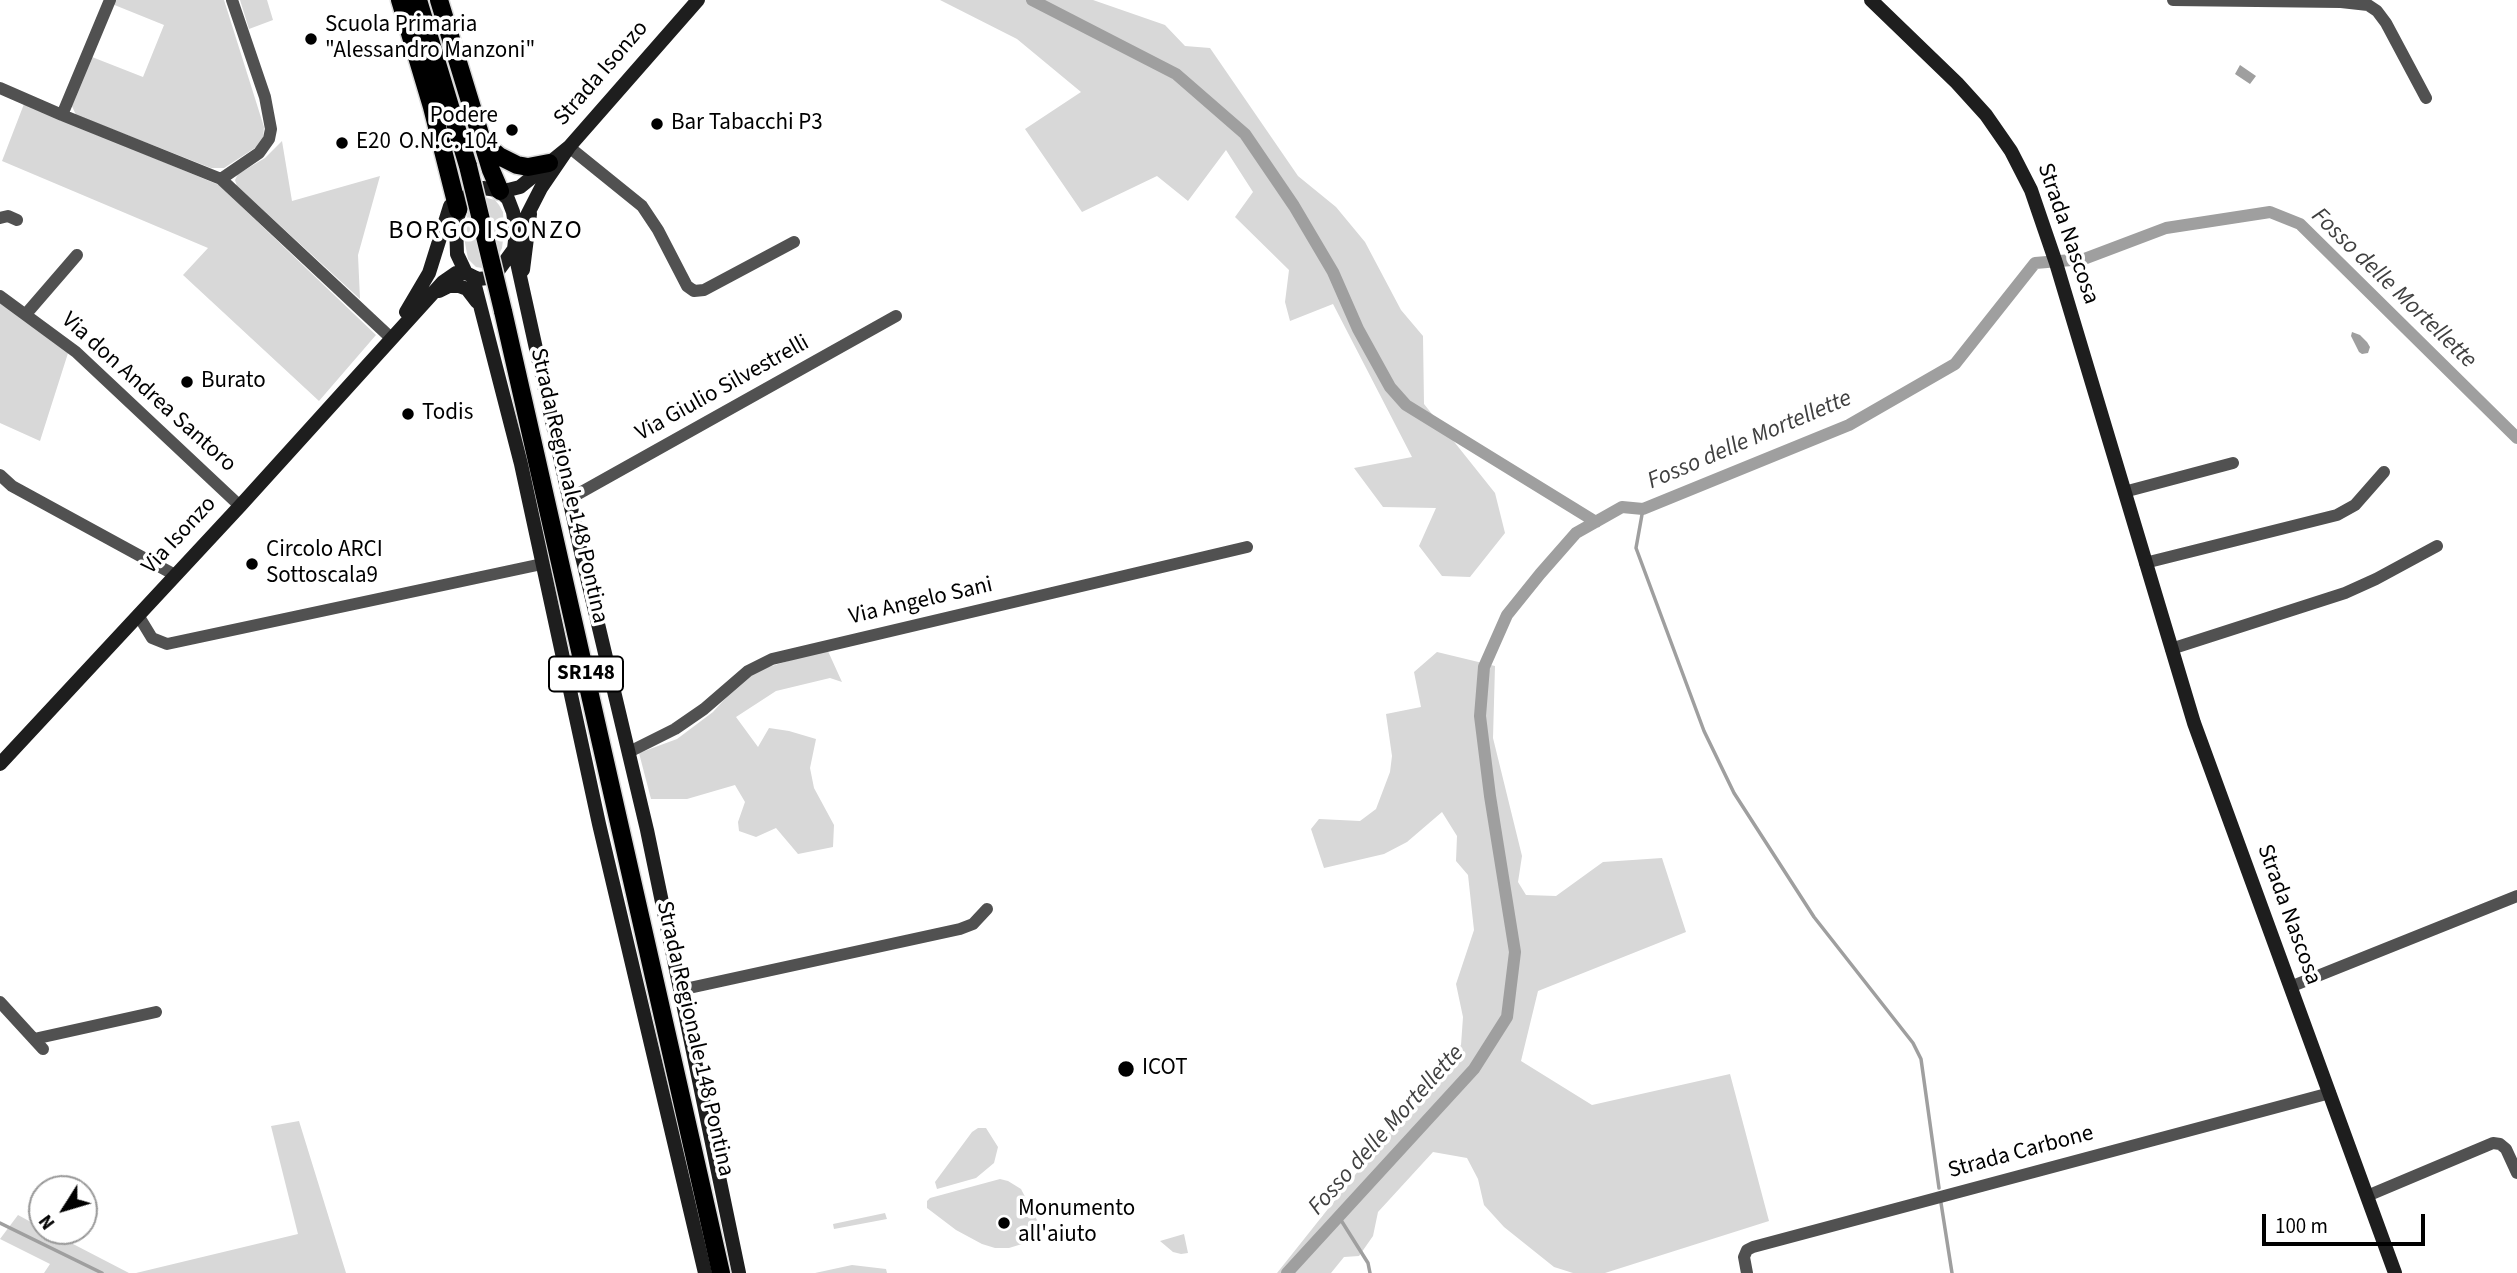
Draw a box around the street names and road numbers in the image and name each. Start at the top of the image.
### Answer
street label: Strada Isonzo [549,16,655,132]
street label: Strada Nascosa [2030,160,2104,308]
street label: Via don Andrea Santoro [55,307,241,479]
street label: Via Giulio Silvestrelli [631,330,815,448]
street label: Strada Regionale 148 Pontina [523,346,613,626]
street label: Via Isonzo [137,491,223,581]
street label: Via Angelo Sani [847,572,995,632]
road number: SR148 [549,656,623,692]
street label: Strada Nascosa [2250,841,2326,989]
street label: Strada Regionale 148 Pontina [649,899,739,1179]
street label: Strada Carbone [1945,1120,2097,1186]

